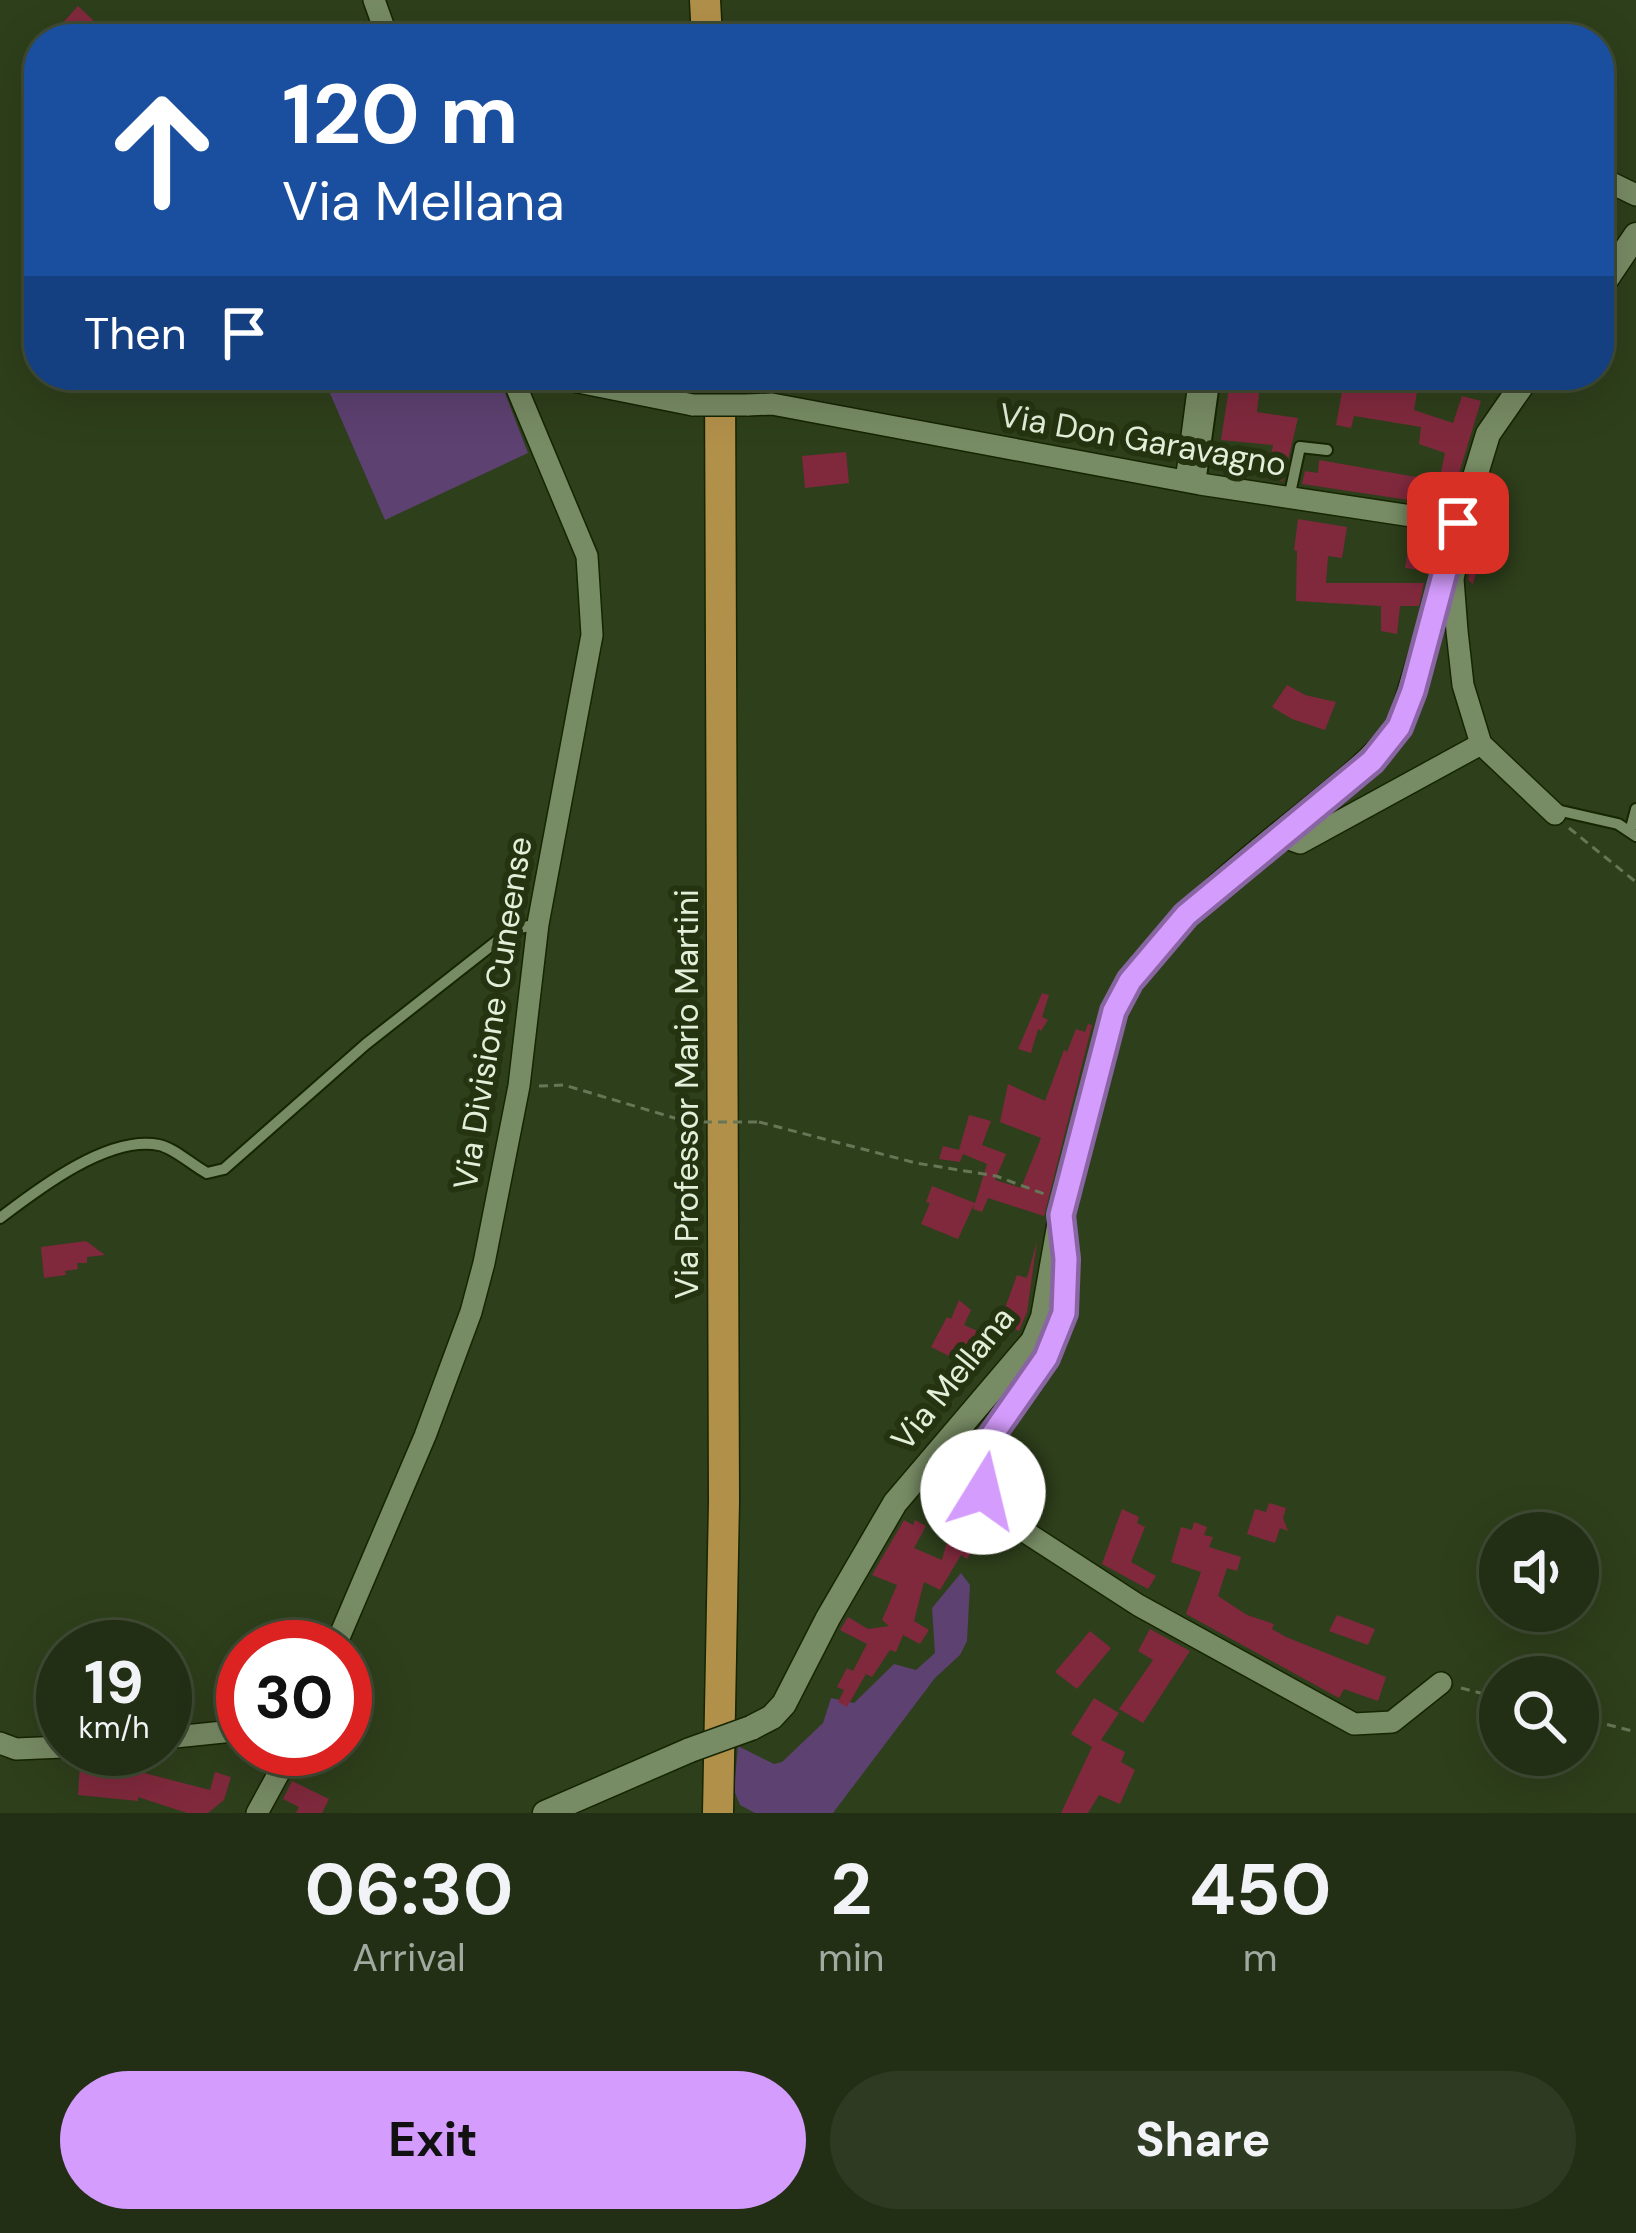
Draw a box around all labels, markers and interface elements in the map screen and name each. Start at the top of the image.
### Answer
text: 120 m [282,60,519,169]
icon: ahead [84,72,240,228]
text: Via Mellana [282,166,565,237]
icon: arrive [211,300,277,366]
text: Then [84,304,187,363]
street label: Via Don Garavagno [996,393,1290,486]
pin [1407,472,1509,574]
icon: arrive [1425,490,1491,556]
street label: Via Divisione Cuneense [443,834,542,1192]
street label: Via Professor Mario Martini [665,889,708,1299]
street label: Via Mellana [881,1298,1023,1459]
position arrow [920,1429,1046,1555]
map controls [1479,1512,1599,1776]
button: sound [1479,1512,1599,1632]
speed limit sign: 30 [216,1620,372,1776]
text: 19 [84,1643,144,1722]
button: search [1479,1656,1599,1776]
text: km/h [79,1708,149,1747]
text: 06:30 [305,1843,513,1936]
text: 2 [830,1843,872,1936]
text: 450 [1189,1843,1331,1936]
text: Arrival [352,1932,466,1983]
text: min [818,1932,884,1983]
text: m [1243,1932,1278,1983]
button: Exit [60,2071,806,2209]
button: Share [830,2071,1576,2209]

